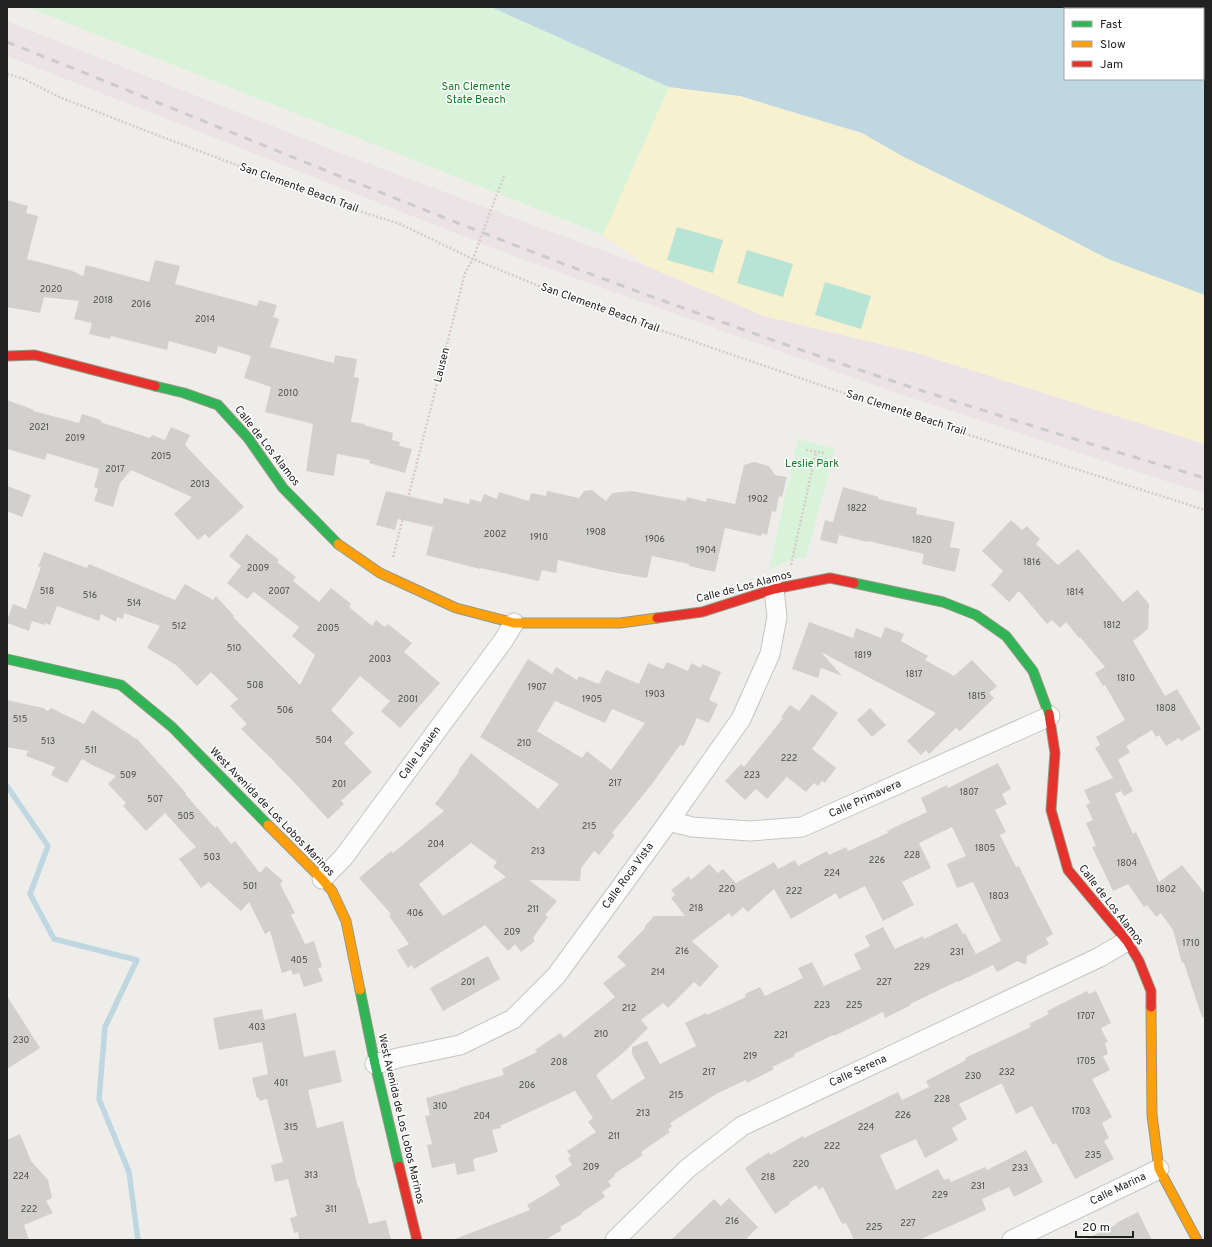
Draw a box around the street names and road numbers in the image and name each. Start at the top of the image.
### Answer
street label: San Clemente Beach Trail [238,160,360,216]
street label: San Clemente Beach Trail [539,280,661,336]
street label: Lausen [431,346,453,384]
street label: San Clemente Beach Trail [844,387,968,439]
street label: Calle de Los Alamos [231,403,303,489]
street label: Calle de Los Alamos [695,568,793,606]
street label: Calle Lasuen [396,724,444,782]
street label: West Avenida de Los Lobos Marinos [206,744,338,880]
street label: Calle Primavera [827,777,904,821]
street label: Calle Roca Vista [599,840,657,912]
street label: Calle de Los Alamos [1075,862,1147,948]
street label: West Avenida de Los Lobos Marinos [375,1033,427,1205]
street label: Calle Serena [827,1052,889,1090]
street label: Calle Marina [1088,1169,1149,1209]

